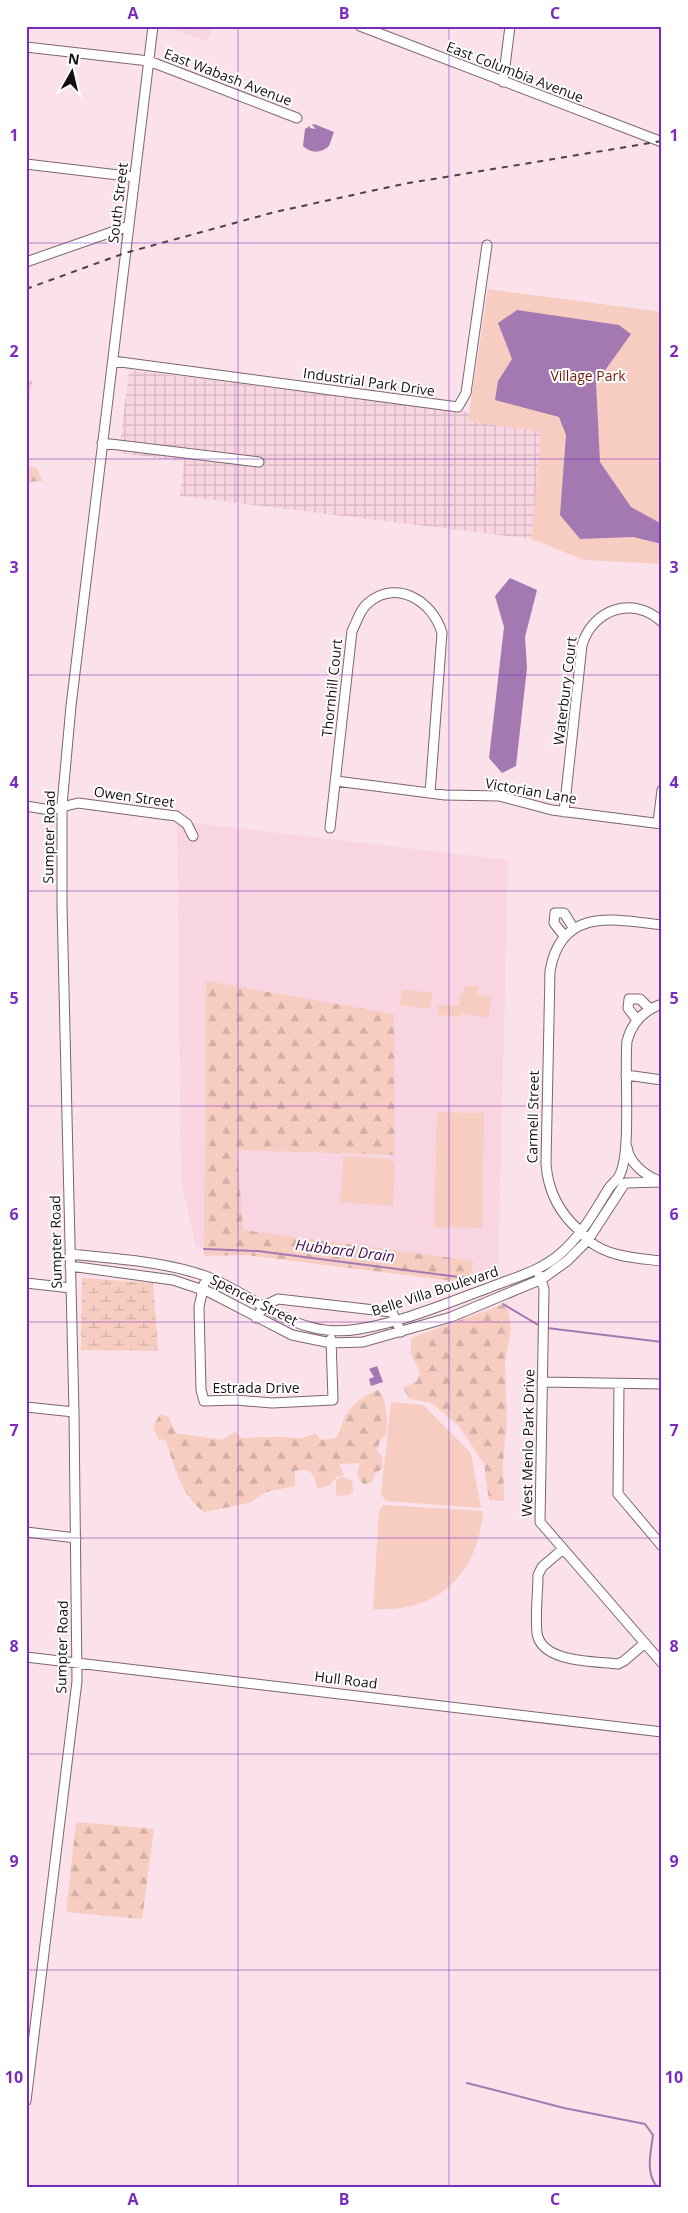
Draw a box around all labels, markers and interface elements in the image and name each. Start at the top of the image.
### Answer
text: A [127,2,139,24]
text: B [339,2,349,24]
text: C [550,2,560,24]
street label: East Columbia Avenue [444,37,587,107]
street label: East Wabash Avenue [162,43,295,110]
north arrow [48,48,98,98]
text: N [67,48,81,69]
text: 1 [9,124,19,146]
text: 1 [669,124,679,146]
street label: South Street [103,162,132,244]
text: 2 [9,340,19,362]
text: 2 [669,340,679,362]
street label: Industrial Park Drive [302,363,436,400]
park label: Village Park [550,366,626,385]
text: 3 [9,556,19,578]
text: 3 [669,556,679,578]
street label: Waterbury Court [548,636,581,746]
street label: Thornhill Court [317,638,346,738]
text: 4 [9,771,19,793]
text: 4 [669,771,679,793]
street label: Victorian Lane [484,773,579,808]
street label: Owen Street [93,781,175,812]
street label: Sumpter Road [38,790,59,884]
text: 5 [9,987,19,1009]
text: 5 [669,987,679,1009]
street label: Carmell Street [522,1070,543,1164]
street label: Sumpter Road [45,1195,66,1289]
text: 6 [9,1203,19,1225]
text: 6 [669,1203,679,1225]
water label: Hubbard Drain [294,1234,396,1266]
street label: Belle Villa Boulevard [369,1261,501,1320]
street label: Spencer Street [207,1269,301,1330]
street label: West Menlo Park Drive [517,1369,538,1517]
street label: Estrada Drive [212,1378,300,1397]
text: 7 [9,1419,19,1441]
text: 7 [669,1419,679,1441]
street label: Sumpter Road [51,1600,72,1694]
text: 8 [9,1635,19,1657]
text: 8 [669,1635,679,1657]
street label: Hull Road [314,1666,378,1693]
text: 9 [9,1850,19,1872]
text: 9 [669,1850,679,1872]
text: 10 [5,2066,23,2088]
text: 10 [665,2066,683,2088]
text: A [127,2188,139,2210]
text: B [339,2188,349,2210]
text: C [550,2188,560,2210]

